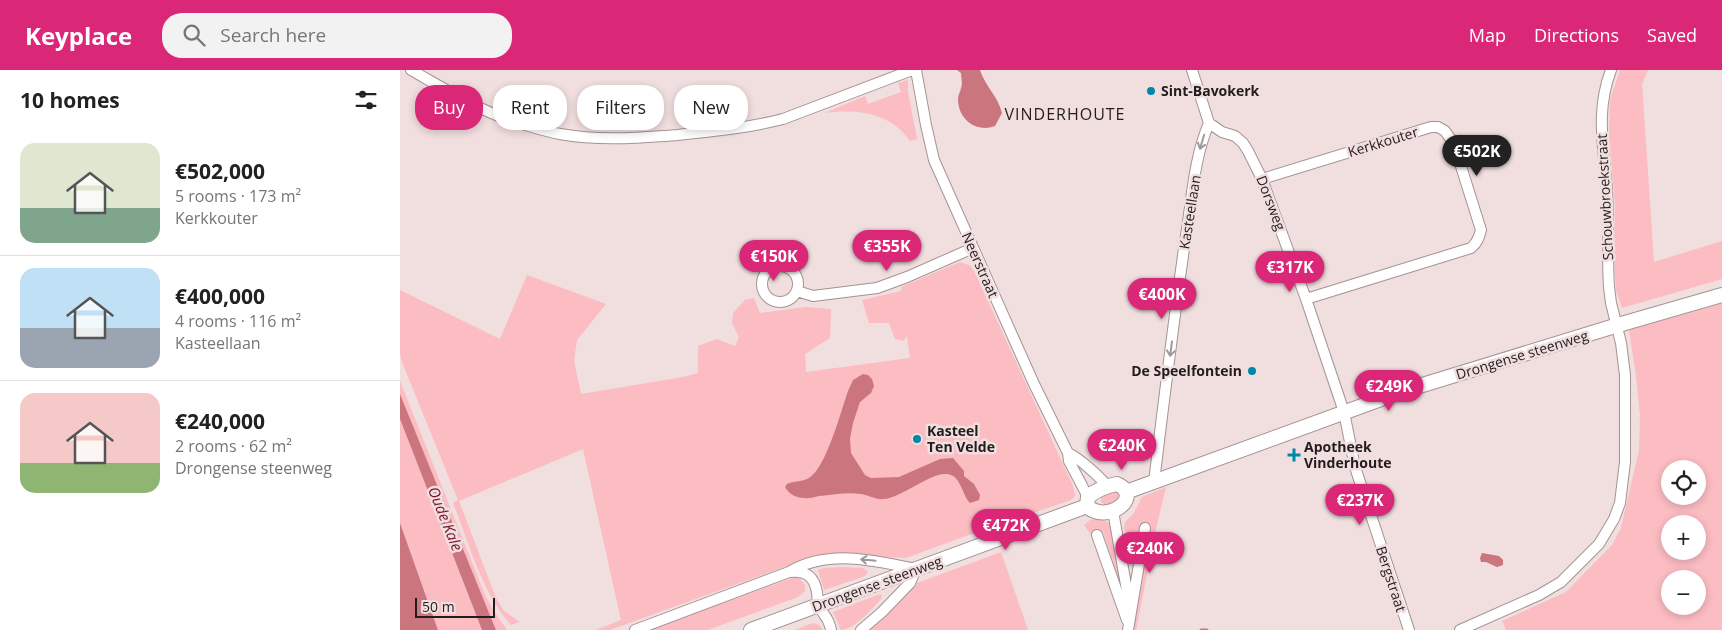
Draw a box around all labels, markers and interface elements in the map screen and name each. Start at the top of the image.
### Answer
search box [162,13,512,58]
text: Keyplace [25,19,132,52]
icon: search [180,21,208,49]
text: Search here [220,22,326,48]
text: Map [1469,23,1506,47]
text: Directions [1534,23,1619,47]
text: Saved [1647,23,1697,47]
place label: Sint-Bavokerk [1161,81,1260,100]
chip: Buy [415,85,483,130]
chip: Rent [493,85,567,130]
chip: Filters [577,85,664,130]
chip: New [674,85,748,130]
marker: Sint-Bavokerk [1145,85,1157,97]
text: 10 homes [20,86,120,114]
icon: filters [352,86,380,114]
district label: VINDERHOUTE [1004,103,1126,125]
street label: Kerkkouter [1345,122,1421,161]
street label: Schouwbroekstraat [1592,133,1617,261]
one-way arrow [1196,134,1206,150]
pin: €502K [1442,134,1512,177]
text: €502K [1453,140,1501,162]
text: €502,000 [175,157,265,185]
icon: home [60,163,120,223]
street label: Kasteellaan [1174,173,1205,250]
street label: Dorsweg [1252,173,1291,233]
text: 5 rooms · 173 m² [175,185,301,207]
text: Kerkkouter [175,207,258,229]
street label: Neerstraat [958,229,1003,301]
pin: €355K [852,230,922,272]
text: €355K [863,235,911,257]
pin: €150K [739,240,809,282]
text: €150K [750,245,798,267]
pin: €317K [1255,250,1325,293]
text: €317K [1266,256,1314,278]
pin: €400K [1127,278,1197,320]
text: €400,000 [175,282,265,310]
text: €400K [1138,283,1186,305]
icon: home [60,288,120,348]
text: 4 rooms · 116 m² [175,310,301,332]
street label: Drongense steenweg [1453,325,1591,384]
text: Kasteellaan [175,332,261,354]
one-way arrow [1166,341,1176,357]
place label: De Speelfontein [1131,361,1242,380]
marker: De Speelfontein [1246,365,1258,377]
pin: €249K [1354,370,1424,412]
text: €249K [1365,375,1413,397]
text: €240,000 [175,407,265,435]
icon: home [60,413,120,473]
place label: Kasteel Ten Velde [927,421,995,456]
pin: €240K [1087,428,1157,471]
marker: Kasteel Ten Velde [911,433,923,445]
text: €240K [1098,434,1146,456]
text: 2 rooms · 62 m² [175,435,292,457]
place label: Apotheek Vinderhoute [1304,437,1391,472]
marker: Apotheek Vinderhoute [1288,449,1300,461]
text: Drongense steenweg [175,457,332,479]
map controls [1661,460,1706,615]
button: locate [1661,460,1706,505]
water label: Oude Kale [424,484,468,554]
pin: €237K [1325,484,1395,526]
text: €237K [1336,489,1384,511]
pin: €472K [971,508,1041,551]
text: €472K [982,514,1030,536]
button: + [1661,515,1706,560]
pin: €240K [1115,532,1185,574]
text: €240K [1126,537,1174,559]
street label: Bergstraat [1372,543,1411,614]
street label: Drongense steenweg [809,551,945,616]
one-way arrow [860,555,876,565]
button: − [1661,570,1706,615]
scale bar [415,595,495,618]
text: 50 m [422,597,455,616]

